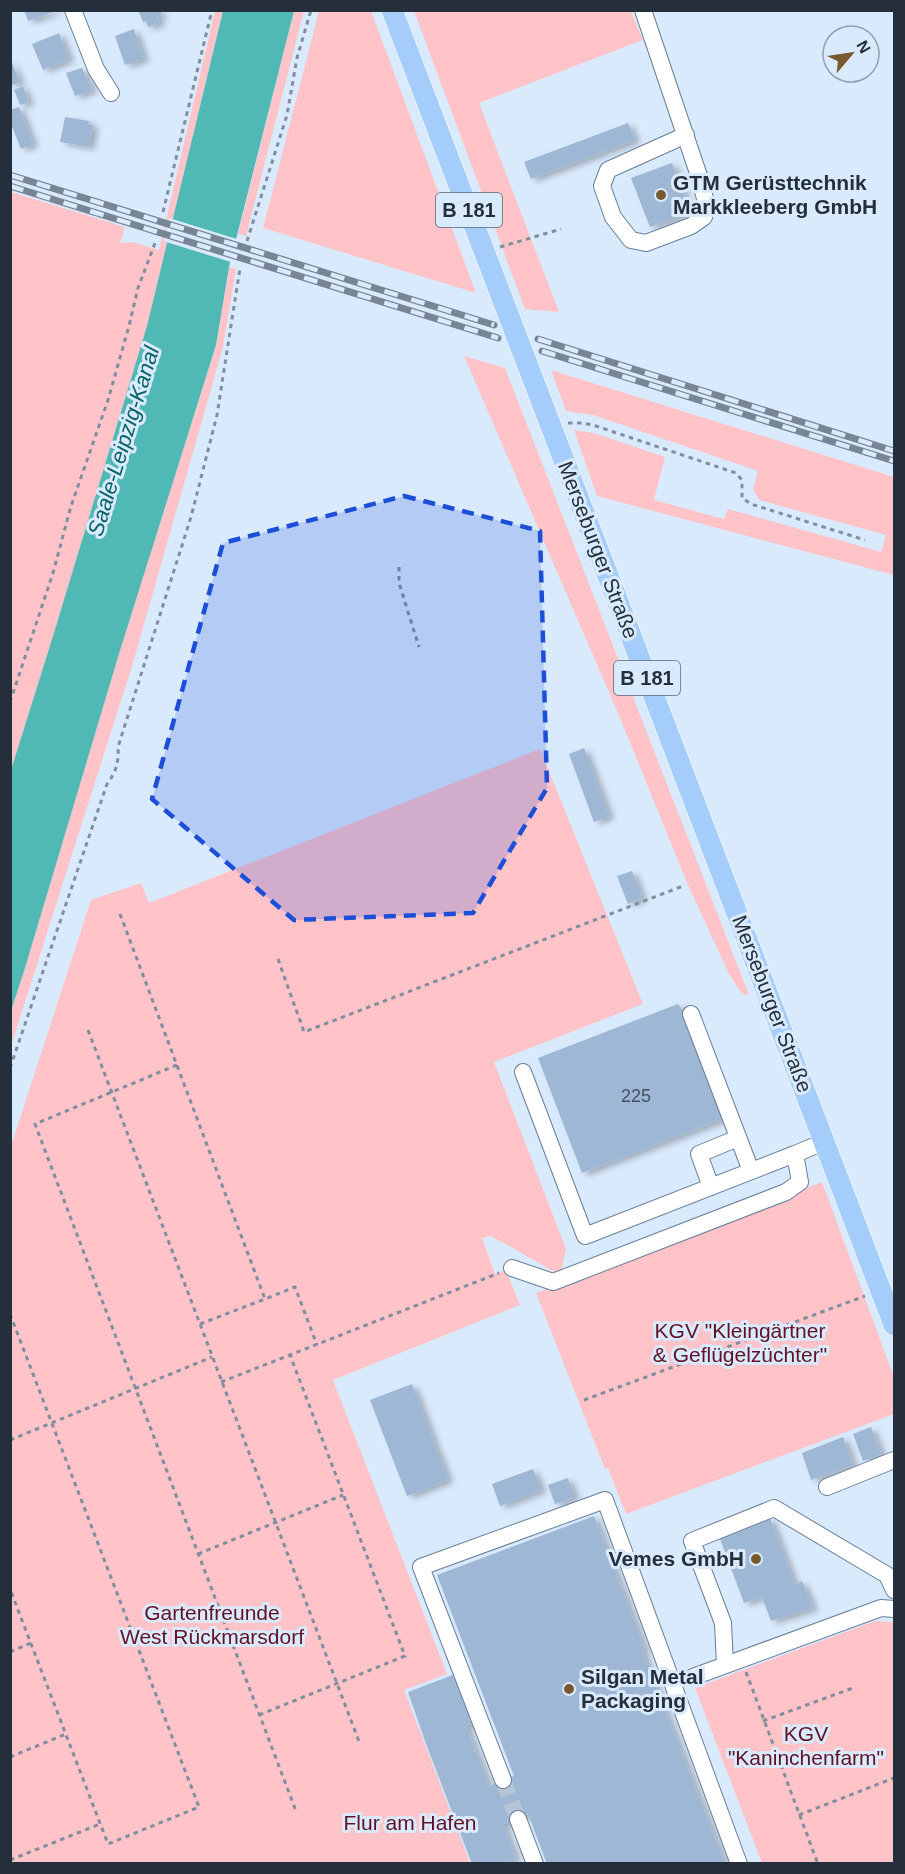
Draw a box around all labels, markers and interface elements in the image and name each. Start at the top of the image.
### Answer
north arrow [821,24,881,84]
text: N [853,38,874,56]
place label: GTM Gerüsttechnik Markkleeberg GmbH [673,171,877,218]
marker: GTM Gerüsttechnik Markkleeberg GmbH [654,188,668,202]
road number: B 181 [436,193,502,227]
water label: Saale-Leipzig-Kanal [83,342,165,539]
street label: Merseburger Straße [554,458,643,642]
road number: B 181 [614,661,680,695]
street label: Merseburger Straße [728,912,817,1096]
house number: 225 [621,1086,651,1106]
park label: KGV "Kleingärtner & Geflügelzüchter" [653,1319,827,1366]
place label: Vemes GmbH [609,1547,744,1570]
marker: Vemes GmbH [749,1552,763,1566]
park label: Gartenfreunde West Rückmarsdorf [120,1601,304,1648]
place label: Silgan Metal Packaging [581,1665,704,1712]
marker: Silgan Metal Packaging [562,1682,576,1696]
park label: KGV "Kaninchenfarm" [728,1722,884,1769]
park label: Flur am Hafen [343,1811,477,1834]

